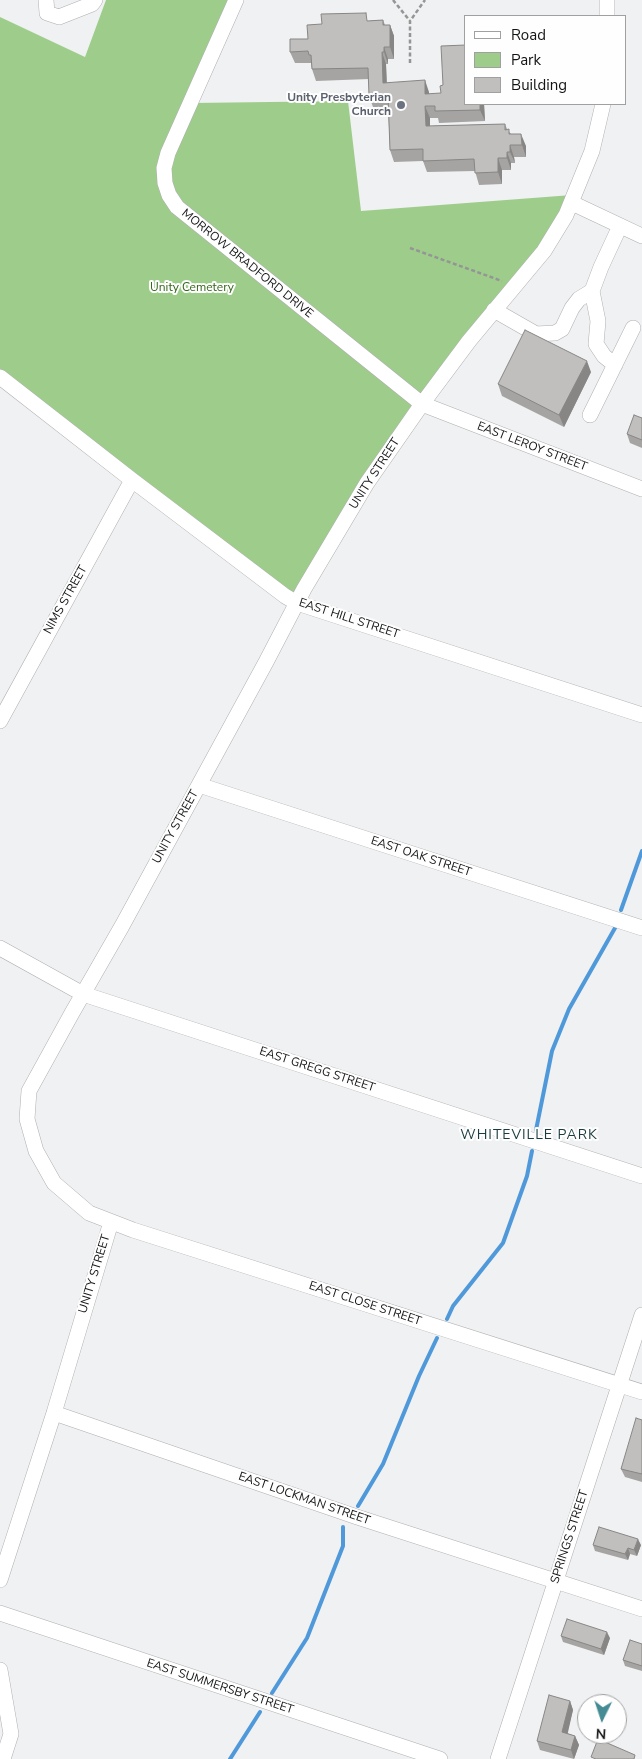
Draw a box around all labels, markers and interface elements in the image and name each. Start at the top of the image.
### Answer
legend [464,15,627,105]
text: Road [511,25,546,45]
text: Park [511,50,541,70]
text: Building [511,75,567,95]
place label: Unity Presbyterian Church [287,91,391,119]
marker: Unity Presbyterian Church [395,99,407,111]
street label: MORROW BRADFORD DRIVE [178,206,316,322]
park label: Unity Cemetery [150,281,234,295]
street label: EAST LEROY STREET [475,419,589,475]
street label: UNITY STREET [347,436,403,512]
street label: NIMS STREET [41,563,91,637]
street label: EAST HILL STREET [297,596,401,642]
street label: UNITY STREET [150,788,202,866]
street label: EAST OAK STREET [369,834,473,880]
street label: EAST GREGG STREET [257,1044,377,1096]
district label: WHITEVILLE PARK [458,1128,600,1144]
street label: UNITY STREET [76,1233,114,1315]
street label: EAST CLOSE STREET [307,1279,423,1329]
street label: EAST LOCKMAN STREET [236,1470,372,1528]
street label: SPRINGS STREET [548,1488,592,1586]
street label: EAST SUMMERSBY STREET [145,1656,295,1718]
north arrow [577,1694,627,1744]
text: N [595,1724,607,1743]

